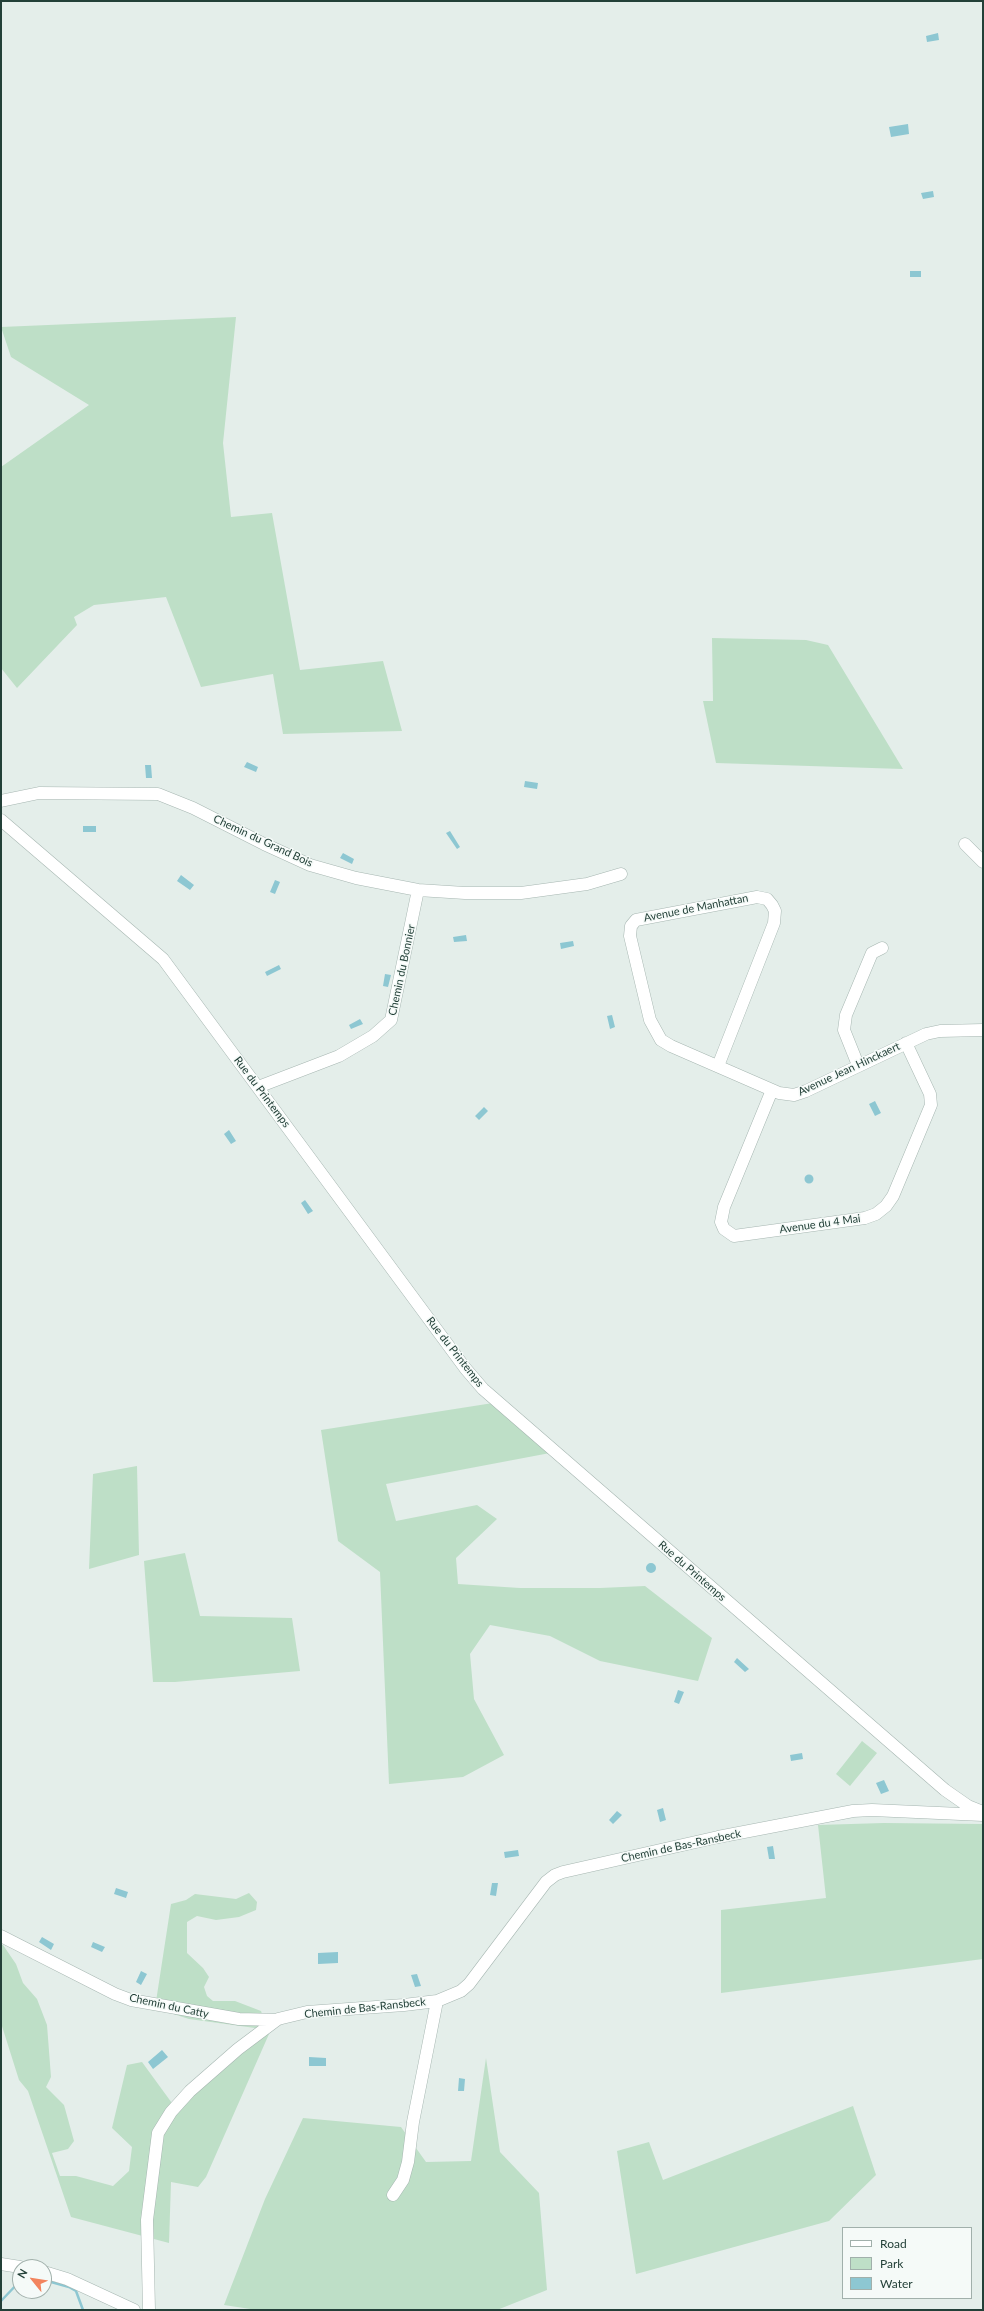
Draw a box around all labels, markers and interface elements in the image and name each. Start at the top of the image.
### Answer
street label: Chemin du Grand Bois [211,812,315,870]
street label: Avenue de Manhattan [643,891,749,925]
street label: Chemin du Bonnier [386,923,418,1017]
street label: Avenue Jean Hinckaert [796,1040,902,1098]
street label: Rue du Printemps [231,1054,293,1130]
street label: Avenue du 4 Mai [779,1212,861,1236]
street label: Rue du Printemps [423,1314,487,1390]
street label: Rue du Printemps [655,1538,729,1604]
street label: Chemin de Bas-Ransbeck [620,1827,742,1865]
street label: Chemin du Catty [128,1991,210,2021]
street label: Chemin de Bas-Ransbeck [304,1995,426,2021]
legend [842,2227,972,2299]
text: Road [880,2236,907,2251]
text: Park [880,2256,903,2271]
north arrow [12,2259,52,2299]
text: N [14,2266,30,2280]
text: Water [880,2276,913,2291]

